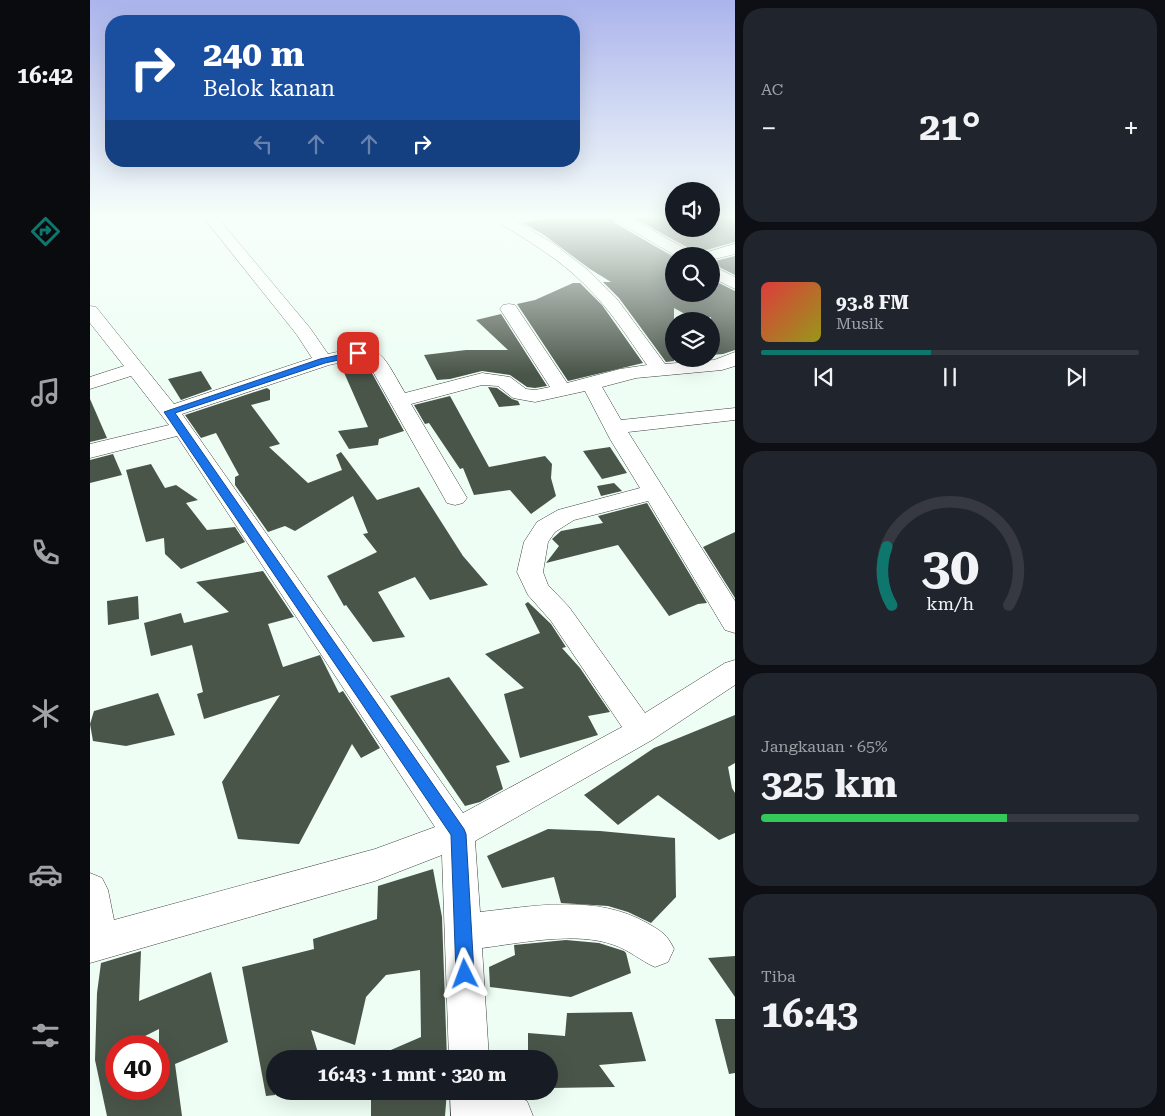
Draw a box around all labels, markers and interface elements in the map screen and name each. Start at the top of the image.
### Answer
text: 240 m [203,34,304,75]
icon: right [120,35,185,100]
text: 16:42 [17,63,73,88]
text: Belok kanan [203,76,335,101]
text: AC [761,80,783,99]
text: 21° [919,105,981,149]
text: − [761,112,777,145]
text: + [1123,112,1139,145]
icon: left [249,130,277,158]
icon: ahead [302,130,330,158]
icon: ahead [355,130,383,158]
icon: right [408,130,436,158]
map controls [665,182,720,367]
button: sound [665,182,720,237]
icon: directions [28,214,63,249]
button: search [665,247,720,302]
text: 93.8 FM [836,291,909,314]
button: layers [665,312,720,367]
text: Musik [836,314,884,333]
pin [337,332,379,374]
icon: arrive [344,339,372,367]
icon: previous [810,363,838,391]
icon: pause [936,363,964,391]
icon: next [1062,363,1090,391]
icon: music [28,375,63,410]
icon: phone [28,535,63,570]
text: 30 [921,536,979,597]
text: km/h [926,593,974,614]
icon: climate [28,696,63,731]
text: Jangkauan · 65% [761,737,887,756]
text: 325 km [761,762,897,806]
icon: car [28,857,63,892]
position arrow [438,947,490,999]
text: Tiba [761,967,796,986]
text: 16:43 [761,992,858,1036]
icon: filters [28,1018,63,1053]
speed limit sign: 40 [105,1035,170,1100]
text: 16:43 · 1 mnt · 320 m [318,1063,506,1086]

